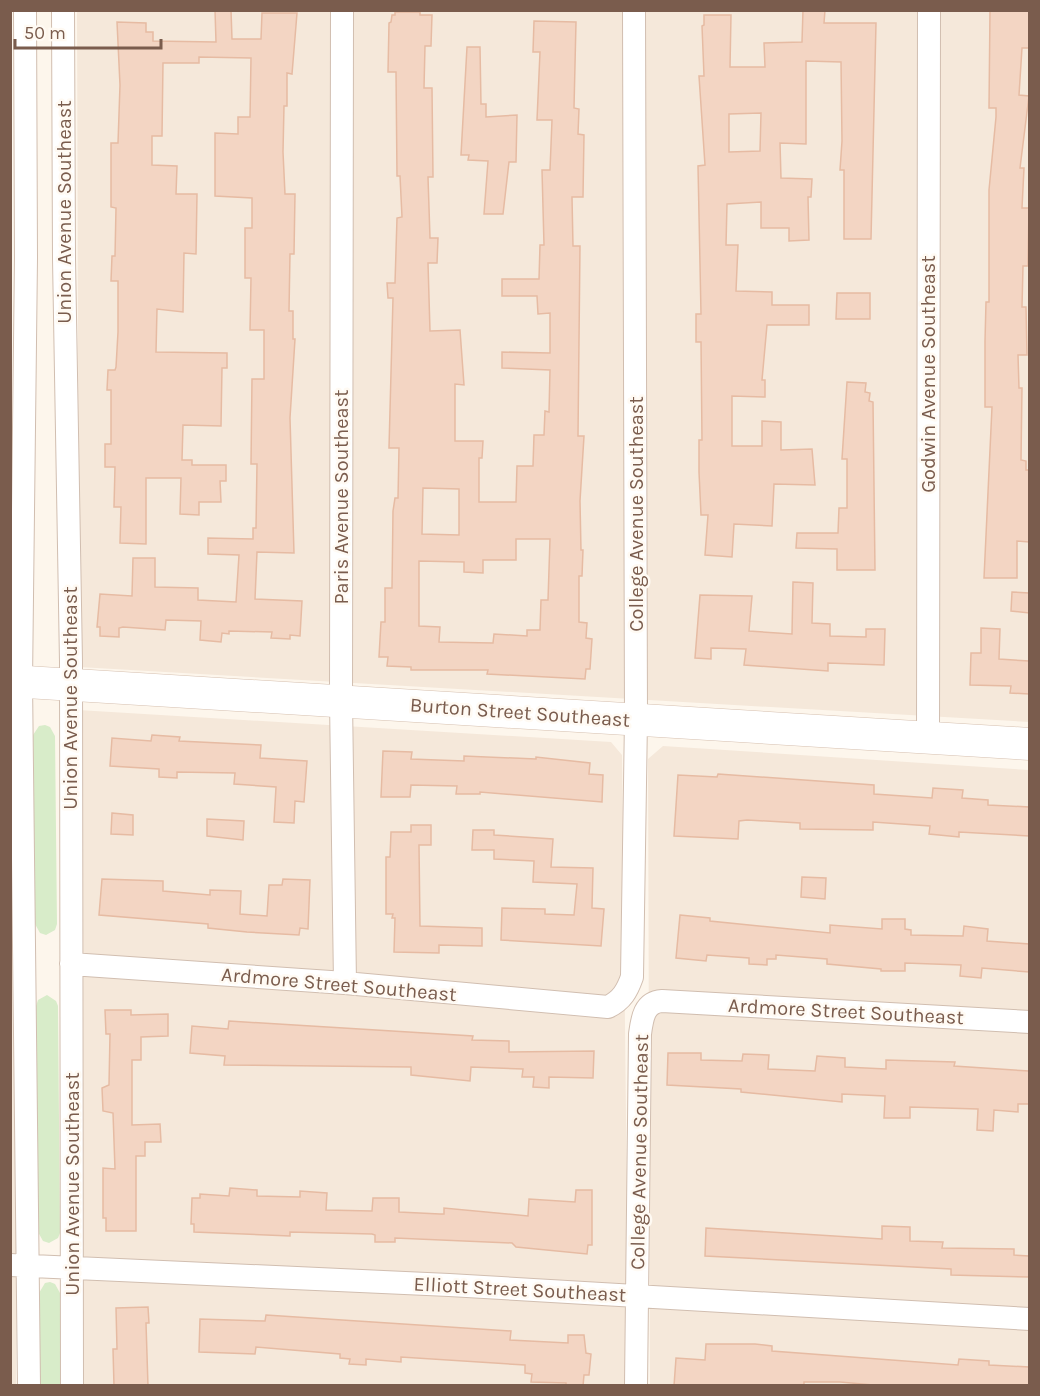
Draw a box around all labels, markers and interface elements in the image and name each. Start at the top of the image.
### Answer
scale bar [15,12,160,50]
text: 50 m [24,22,66,44]
street label: Union Avenue Southeast [53,100,76,324]
street label: Godwin Avenue Southeast [917,255,940,493]
street label: Paris Avenue Southeast [330,389,353,605]
street label: College Avenue Southeast [625,396,648,632]
street label: Union Avenue Southeast [59,586,82,810]
street label: Burton Street Southeast [409,693,631,732]
street label: Ardmore Street Southeast [220,963,458,1006]
street label: Ardmore Street Southeast [727,994,965,1029]
street label: College Avenue Southeast [626,1034,653,1270]
street label: Union Avenue Southeast [61,1072,84,1296]
street label: Elliott Street Southeast [413,1272,627,1307]

